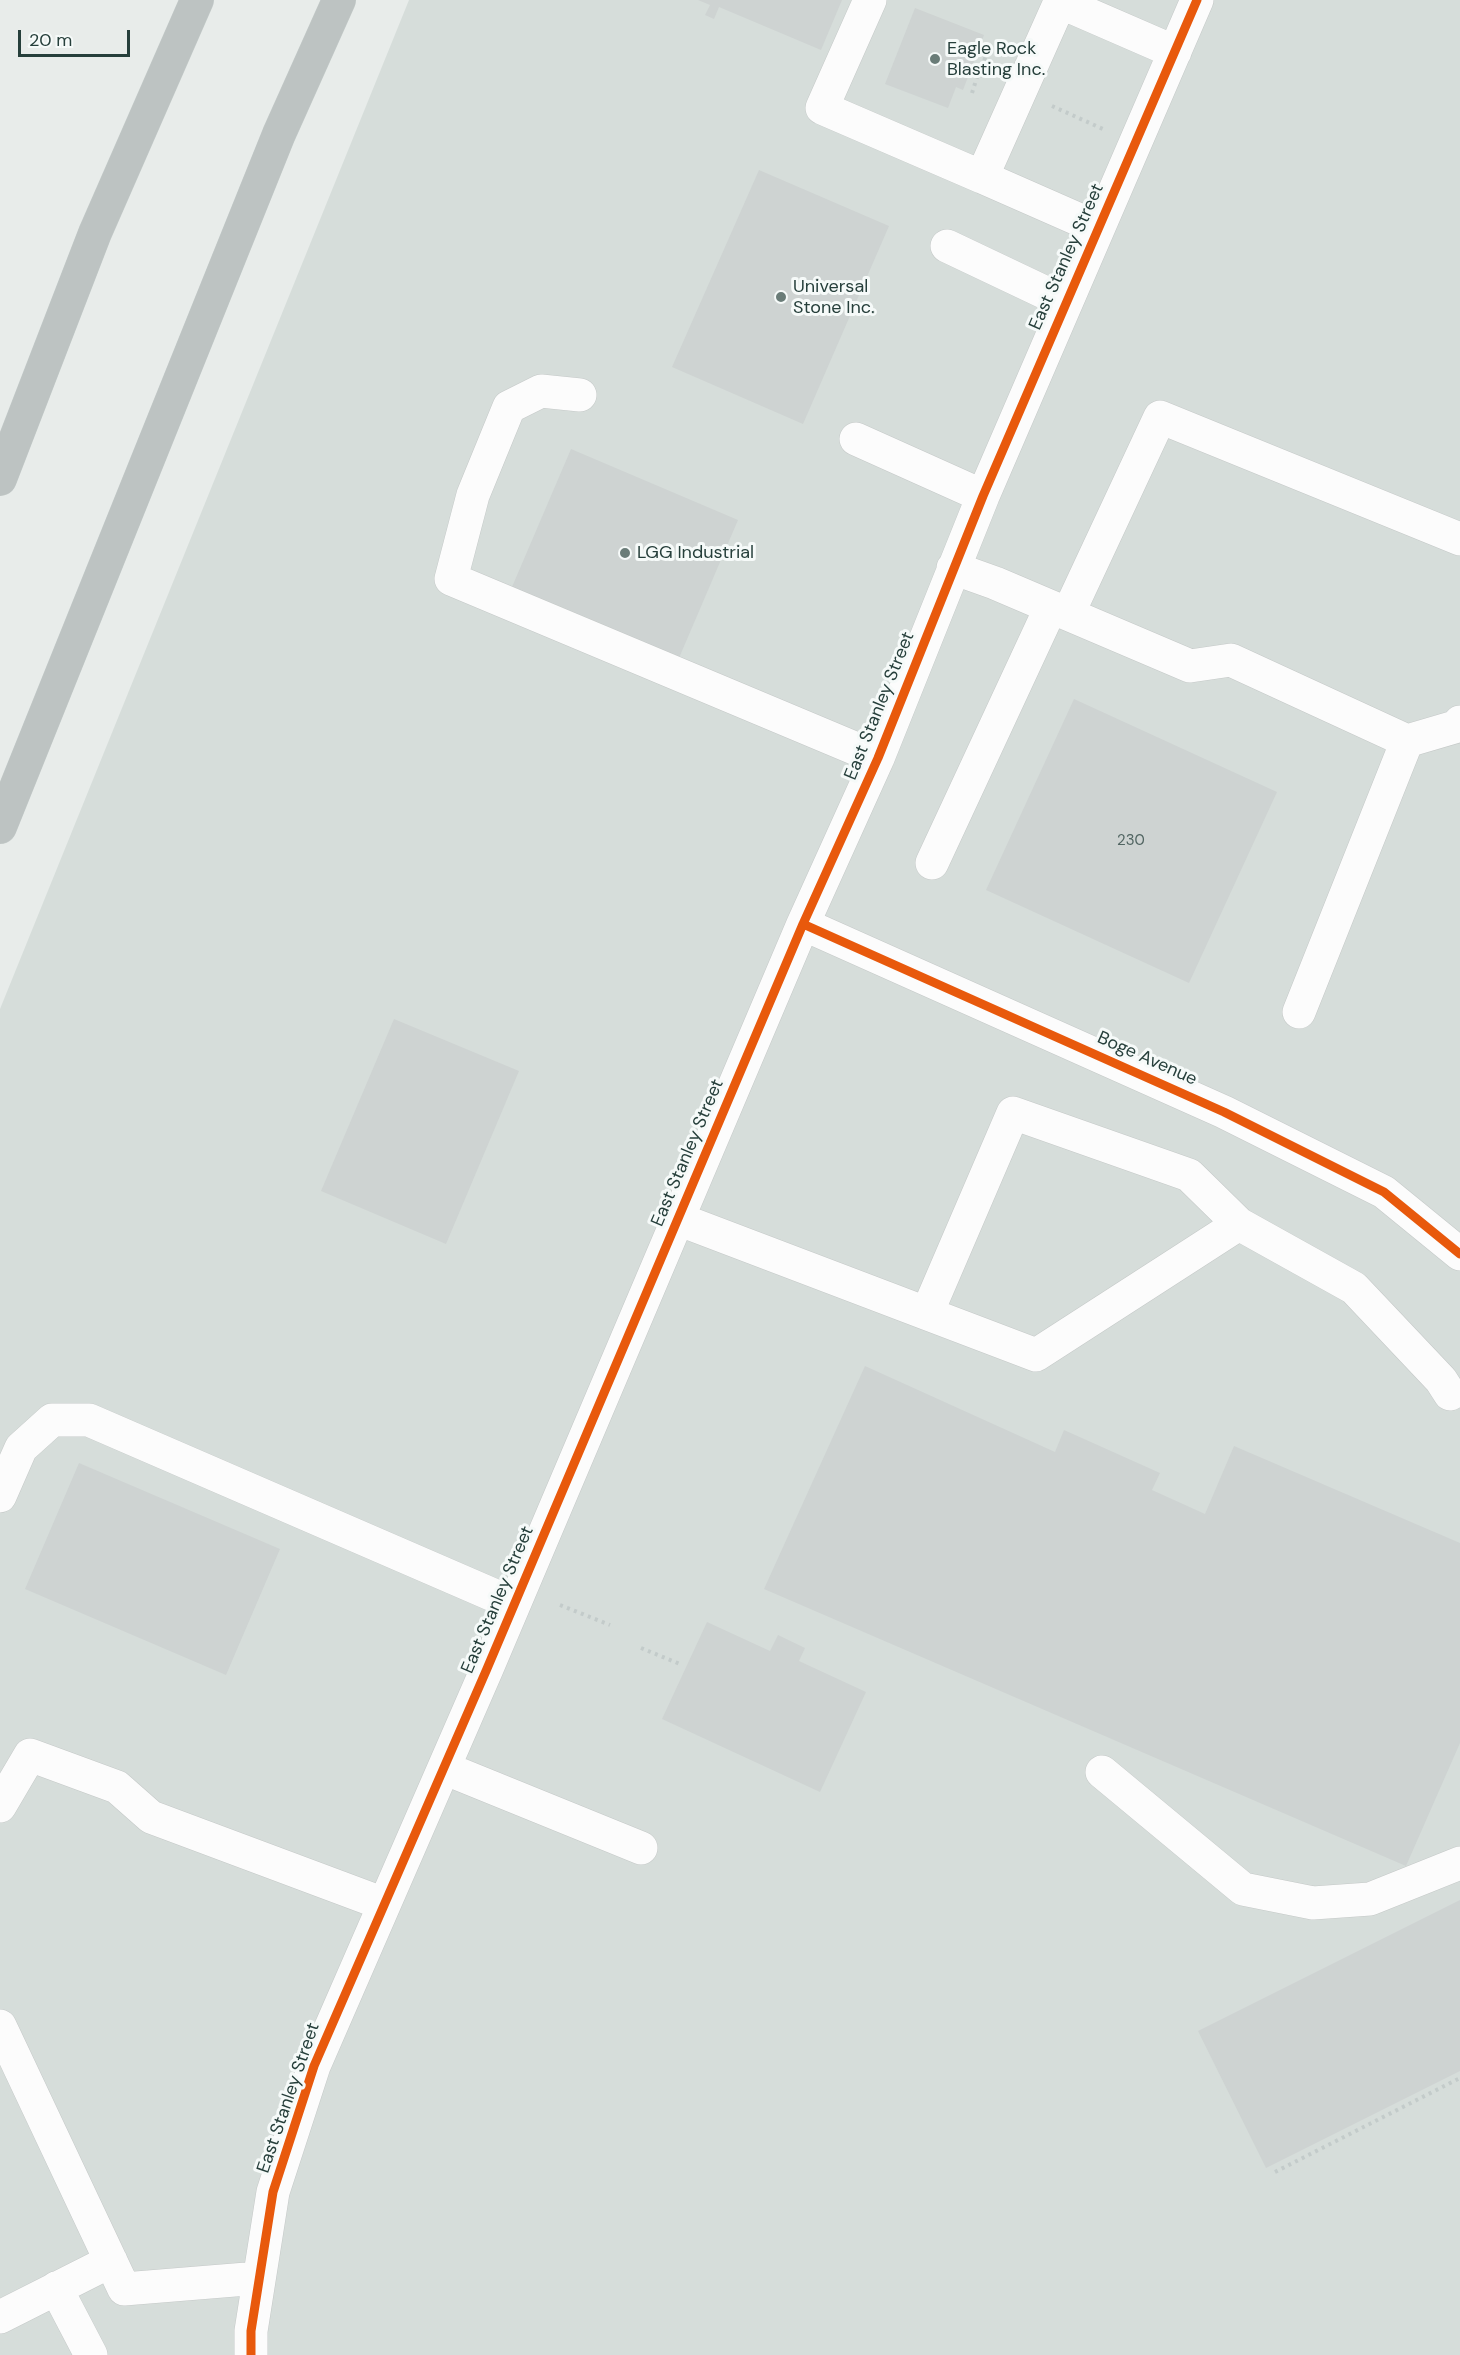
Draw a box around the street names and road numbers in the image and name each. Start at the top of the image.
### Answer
street label: East Stanley Street [1025,181,1109,333]
street label: East Stanley Street [840,629,920,783]
street label: Boge Avenue [1094,1027,1200,1091]
street label: East Stanley Street [647,1076,729,1230]
street label: East Stanley Street [457,1523,539,1677]
street label: East Stanley Street [253,2020,325,2176]

